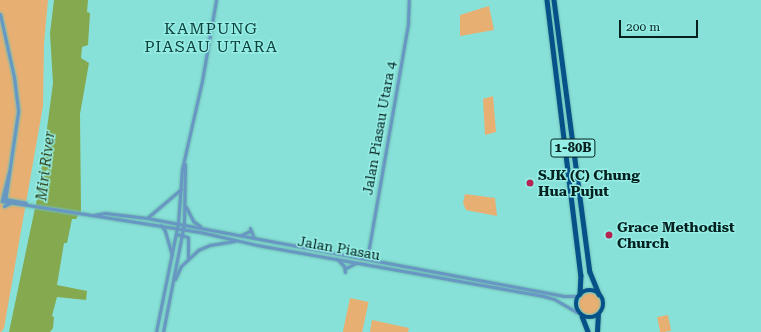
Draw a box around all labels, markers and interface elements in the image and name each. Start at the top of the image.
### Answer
scale bar [621,12,700,38]
district label: KAMPUNG PIASAU UTARA [144,19,278,57]
text: 200 m [626,20,660,34]
street label: Jalan Piasau Utara 4 [359,60,399,196]
water label: Miri River [33,130,59,202]
road number: 1-80B [550,137,596,159]
place label: SJK (C) Chung Hua Pujut [538,167,640,200]
marker: SJK (C) Chung Hua Pujut [525,178,535,188]
place label: Grace Methodist Church [617,219,735,252]
marker: Grace Methodist Church [604,230,614,240]
street label: Jalan Piasau [296,232,382,264]

